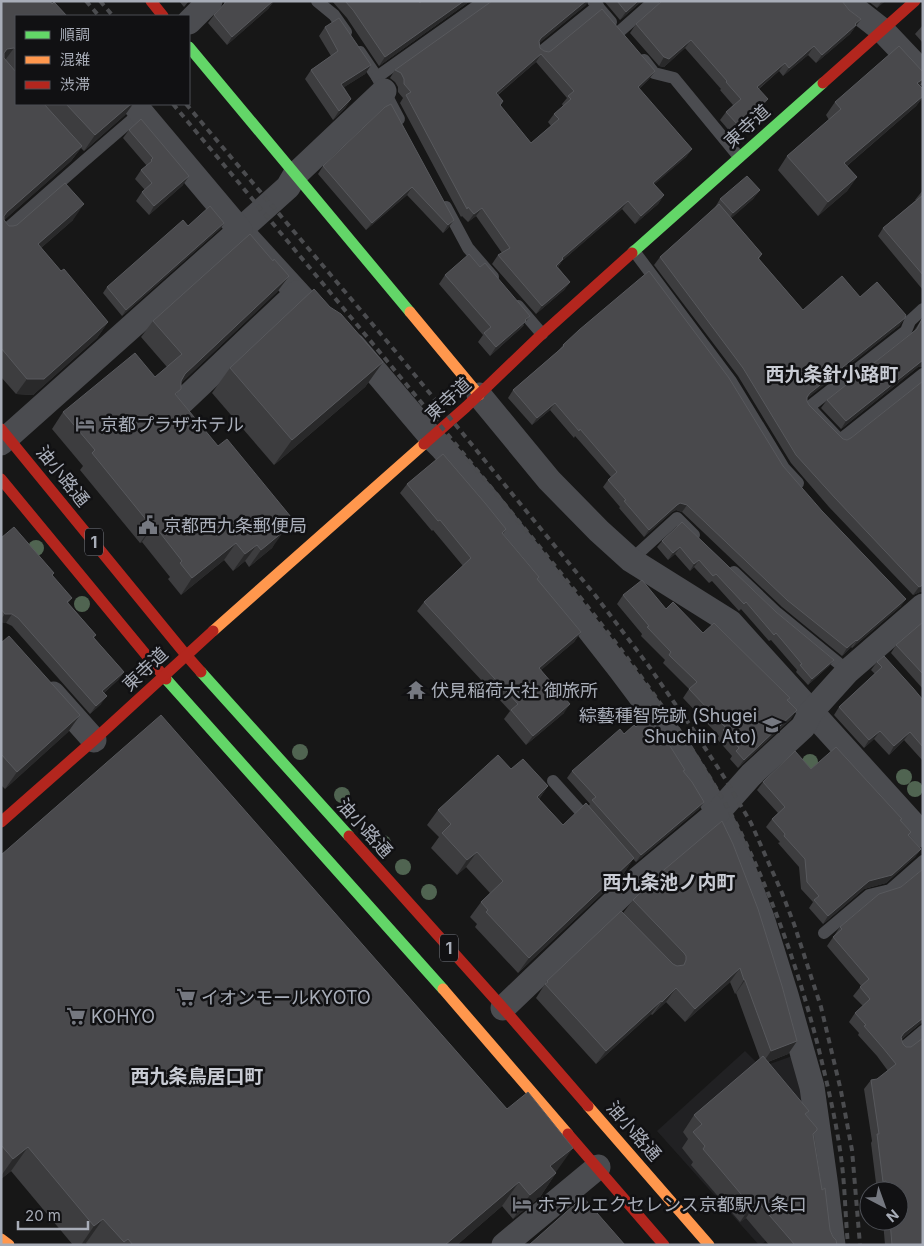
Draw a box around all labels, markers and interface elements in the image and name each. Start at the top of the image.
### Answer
legend [15,15,190,105]
text: 順調 [60,25,90,44]
text: 混雑 [60,50,90,69]
text: 渋滞 [60,75,90,94]
street label: 東寺道 [720,100,774,152]
district label: 西九条針小路町 [765,363,899,386]
street label: 東寺道 [421,373,475,425]
hotel icon: 京都プラザホテル [74,413,96,435]
place label: 京都プラザホテル [100,414,244,435]
street label: 油小路通 [32,441,94,511]
public building icon: 京都西九条郵便局 [137,514,159,536]
place label: 京都西九条郵便局 [163,515,307,536]
road number: 1 [85,528,103,556]
street label: 東寺道 [118,643,172,695]
temple icon: 伏見稲荷大社 御旅所 [405,679,427,701]
place label: 伏見稲荷大社 御旅所 [431,680,598,701]
place label: 綜藝種智院跡 (Shugei Shuchiin Ato) [579,705,757,747]
school or university icon: 綜藝種智院跡 (Shugei Shuchiin Ato) [761,714,783,736]
street label: 油小路通 [333,794,397,862]
district label: 西九条池ノ内町 [602,871,736,894]
road number: 1 [440,934,458,961]
supermarket icon: イオンモールKYOTO [175,986,197,1008]
place label: イオンモールKYOTO [201,987,371,1008]
supermarket icon: KOHYO [65,1005,87,1027]
place label: KOHYO [91,1006,155,1027]
district label: 西九条鳥居口町 [130,1065,264,1088]
street label: 油小路通 [602,1097,666,1165]
north arrow [859,1181,909,1231]
hotel icon: ホテルエクセレンス京都駅八条口 [511,1193,533,1215]
place label: ホテルエクセレンス京都駅八条口 [537,1194,807,1215]
scale bar [18,1198,88,1230]
text: 20 m [25,1206,61,1225]
text: N [883,1206,902,1226]

